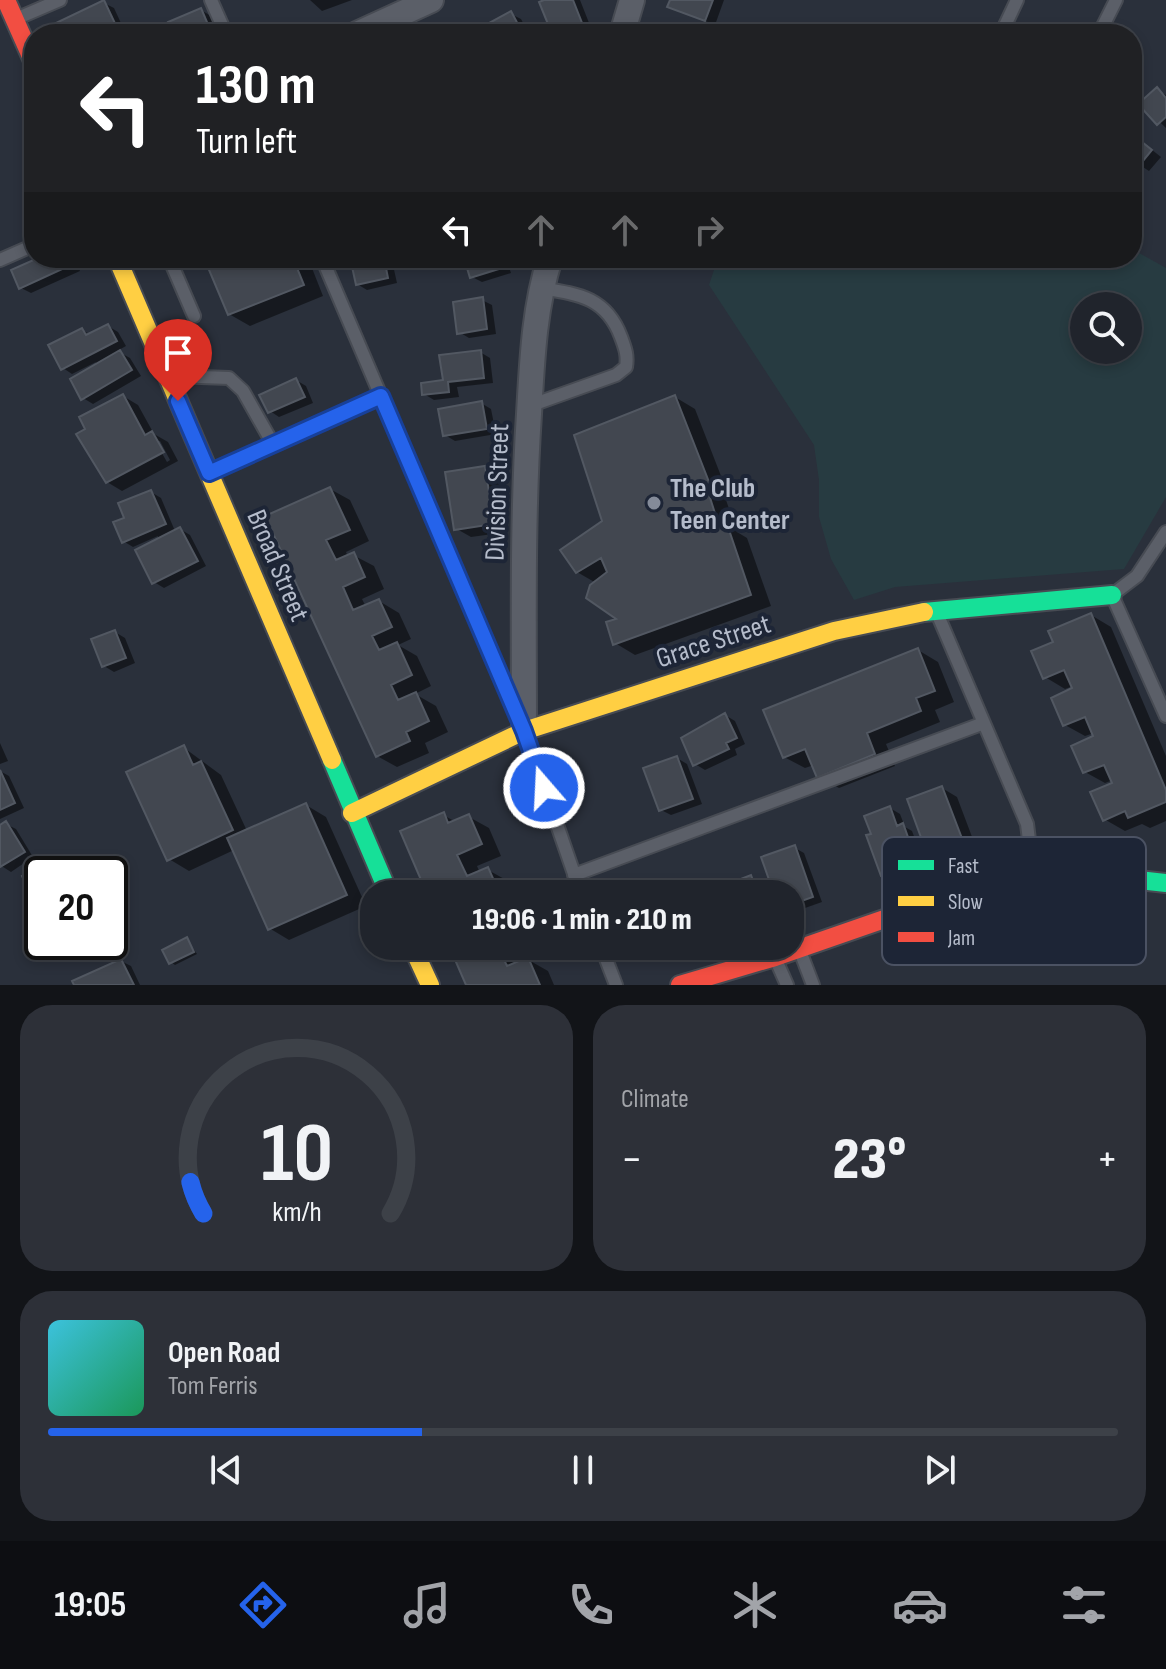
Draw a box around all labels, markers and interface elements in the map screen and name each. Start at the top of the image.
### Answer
text: 130 m [196,53,316,120]
icon: left [64,56,168,160]
text: Turn left [196,121,297,164]
icon: left [435,208,479,252]
icon: ahead [519,208,563,252]
icon: ahead [603,208,647,252]
icon: right [687,208,731,252]
map controls [1070,292,1142,364]
button: search [1070,292,1142,364]
pin [144,319,212,401]
icon: arrive [156,331,200,375]
street label: Division Street [479,423,516,561]
place label: The Club Teen Center [670,472,790,537]
marker: The Club Teen Center [645,494,663,512]
street label: Broad Street [239,505,316,626]
street label: Grace Street [652,607,775,675]
position arrow [502,746,586,830]
legend [882,837,1146,965]
text: Fast [948,853,979,880]
speed limit sign: 20 [24,856,128,960]
text: Slow [948,889,983,916]
text: 19:06 · 1 min · 210 m [472,902,692,938]
text: Jam [947,925,975,952]
text: Climate [621,1084,689,1115]
text: 10 [260,1105,333,1205]
text: 23° [833,1124,906,1196]
text: − [621,1133,643,1186]
text: + [1096,1133,1118,1186]
text: km/h [272,1195,321,1230]
text: Open Road [168,1335,280,1371]
text: Tom Ferris [168,1371,258,1402]
icon: previous [204,1448,248,1492]
icon: pause [561,1448,605,1492]
icon: next [918,1448,962,1492]
icon: directions [235,1577,291,1633]
icon: music [399,1577,455,1633]
icon: phone [563,1577,619,1633]
icon: climate [727,1577,783,1633]
icon: car [892,1577,948,1633]
icon: filters [1056,1577,1112,1633]
text: 19:05 [54,1584,126,1627]

